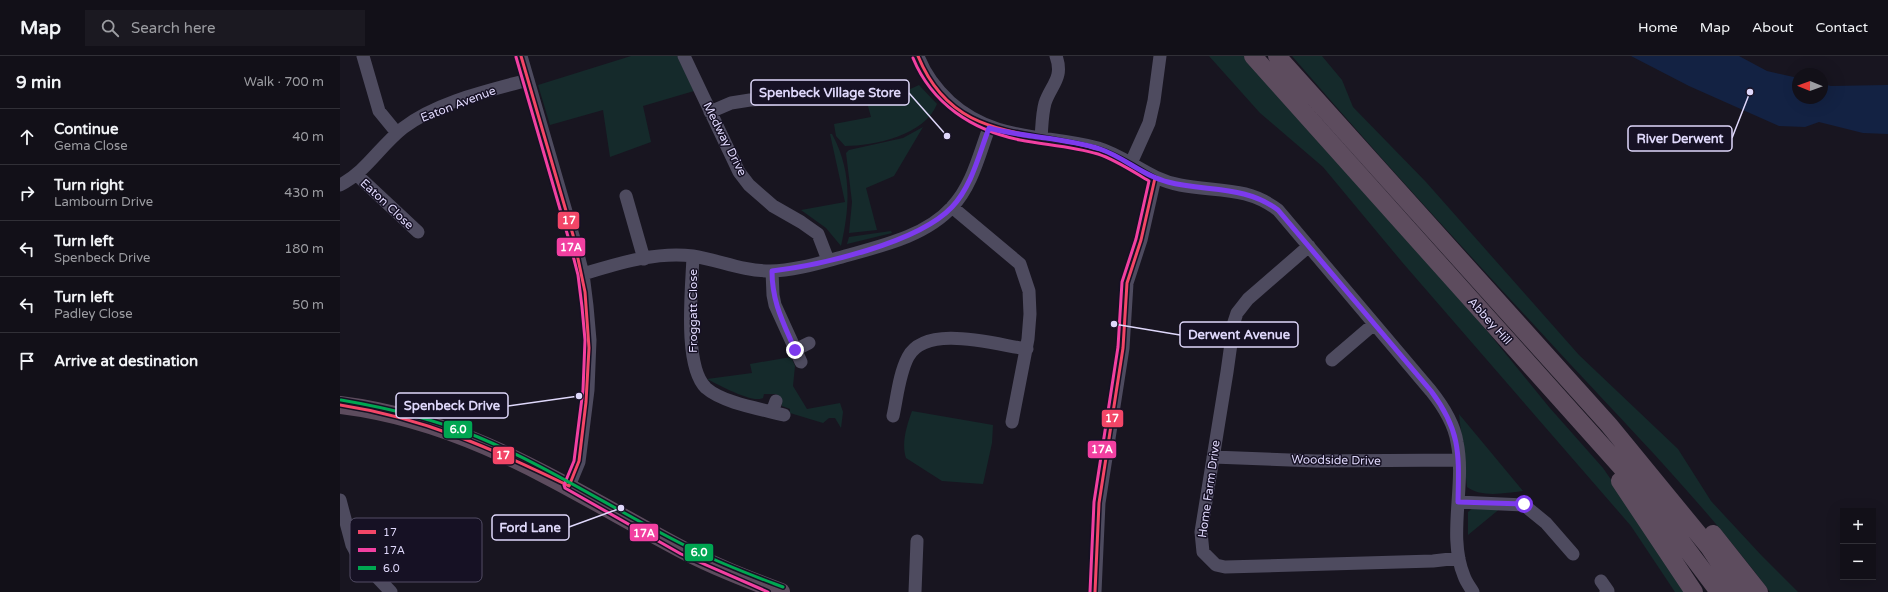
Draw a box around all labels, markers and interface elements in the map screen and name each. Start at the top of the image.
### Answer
search box [85,10,365,46]
text: Map [20,17,61,39]
icon: search [99,17,121,39]
text: Search here [131,19,215,37]
text: Home [1638,19,1678,36]
text: Map [1700,19,1730,36]
text: About [1752,19,1794,36]
text: Contact [1816,19,1868,36]
north arrow [1792,68,1828,104]
text: 9 min [16,72,61,93]
text: Walk · 700 m [244,74,324,90]
callout: Spenbeck Village Store [751,80,909,105]
street label: Eaton Avenue [418,83,498,125]
text: Spenbeck Village Store [759,85,902,101]
street label: Medway Drive [700,100,750,178]
text: Continue [54,120,118,138]
icon: ahead [16,126,38,148]
callout: River Derwent [1628,126,1732,151]
text: 40 m [292,129,324,145]
text: River Derwent [1636,131,1724,147]
text: Gema Close [54,138,128,154]
text: Turn right [54,176,124,194]
street label: Eaton Close [358,176,417,232]
icon: right [16,182,38,204]
text: 430 m [284,185,324,201]
text: Lambourn Drive [54,194,153,210]
line badge: 17 [557,211,580,230]
text: 17 [562,214,576,227]
text: Turn left [54,232,114,250]
line badge: 17A [556,237,586,257]
icon: left [16,238,38,260]
text: 180 m [284,241,324,257]
text: 17A [560,241,582,254]
text: Spenbeck Drive [54,250,150,266]
street label: Froggatt Close [686,269,700,353]
text: Turn left [54,288,114,306]
icon: left [16,294,38,316]
street label: Abbey Hill [1465,295,1515,347]
text: 50 m [292,297,324,313]
text: Padley Close [54,306,133,322]
callout: Derwent Avenue [1180,322,1298,347]
text: Derwent Avenue [1188,327,1291,343]
route end [786,341,804,359]
icon: arrive [16,350,38,372]
text: Arrive at destination [54,352,198,370]
callout: Spenbeck Drive [396,393,508,418]
text: Spenbeck Drive [404,398,501,414]
line badge: 17 [1101,409,1124,428]
text: 17 [1105,412,1119,425]
line badge: 6.0 [443,420,473,439]
text: 6.0 [450,423,466,436]
street label: Home Farm Drive [1195,439,1223,539]
line badge: 17A [1087,440,1117,459]
text: 17A [1091,443,1113,456]
line badge: 17 [492,446,515,465]
text: 17 [496,449,510,462]
street label: Woodside Drive [1291,452,1381,468]
route start [1515,495,1533,513]
map controls [1840,508,1876,580]
button: + [1840,508,1876,544]
callout: Ford Lane [492,515,569,540]
legend [350,518,482,582]
text: Ford Lane [499,520,561,536]
line badge: 17A [629,523,659,542]
text: 17 [383,526,397,539]
text: 17A [633,527,655,540]
line badge: 6.0 [684,543,714,562]
text: 17A [383,544,405,557]
button: − [1840,544,1876,580]
text: 6.0 [691,546,707,559]
text: 6.0 [383,562,400,575]

